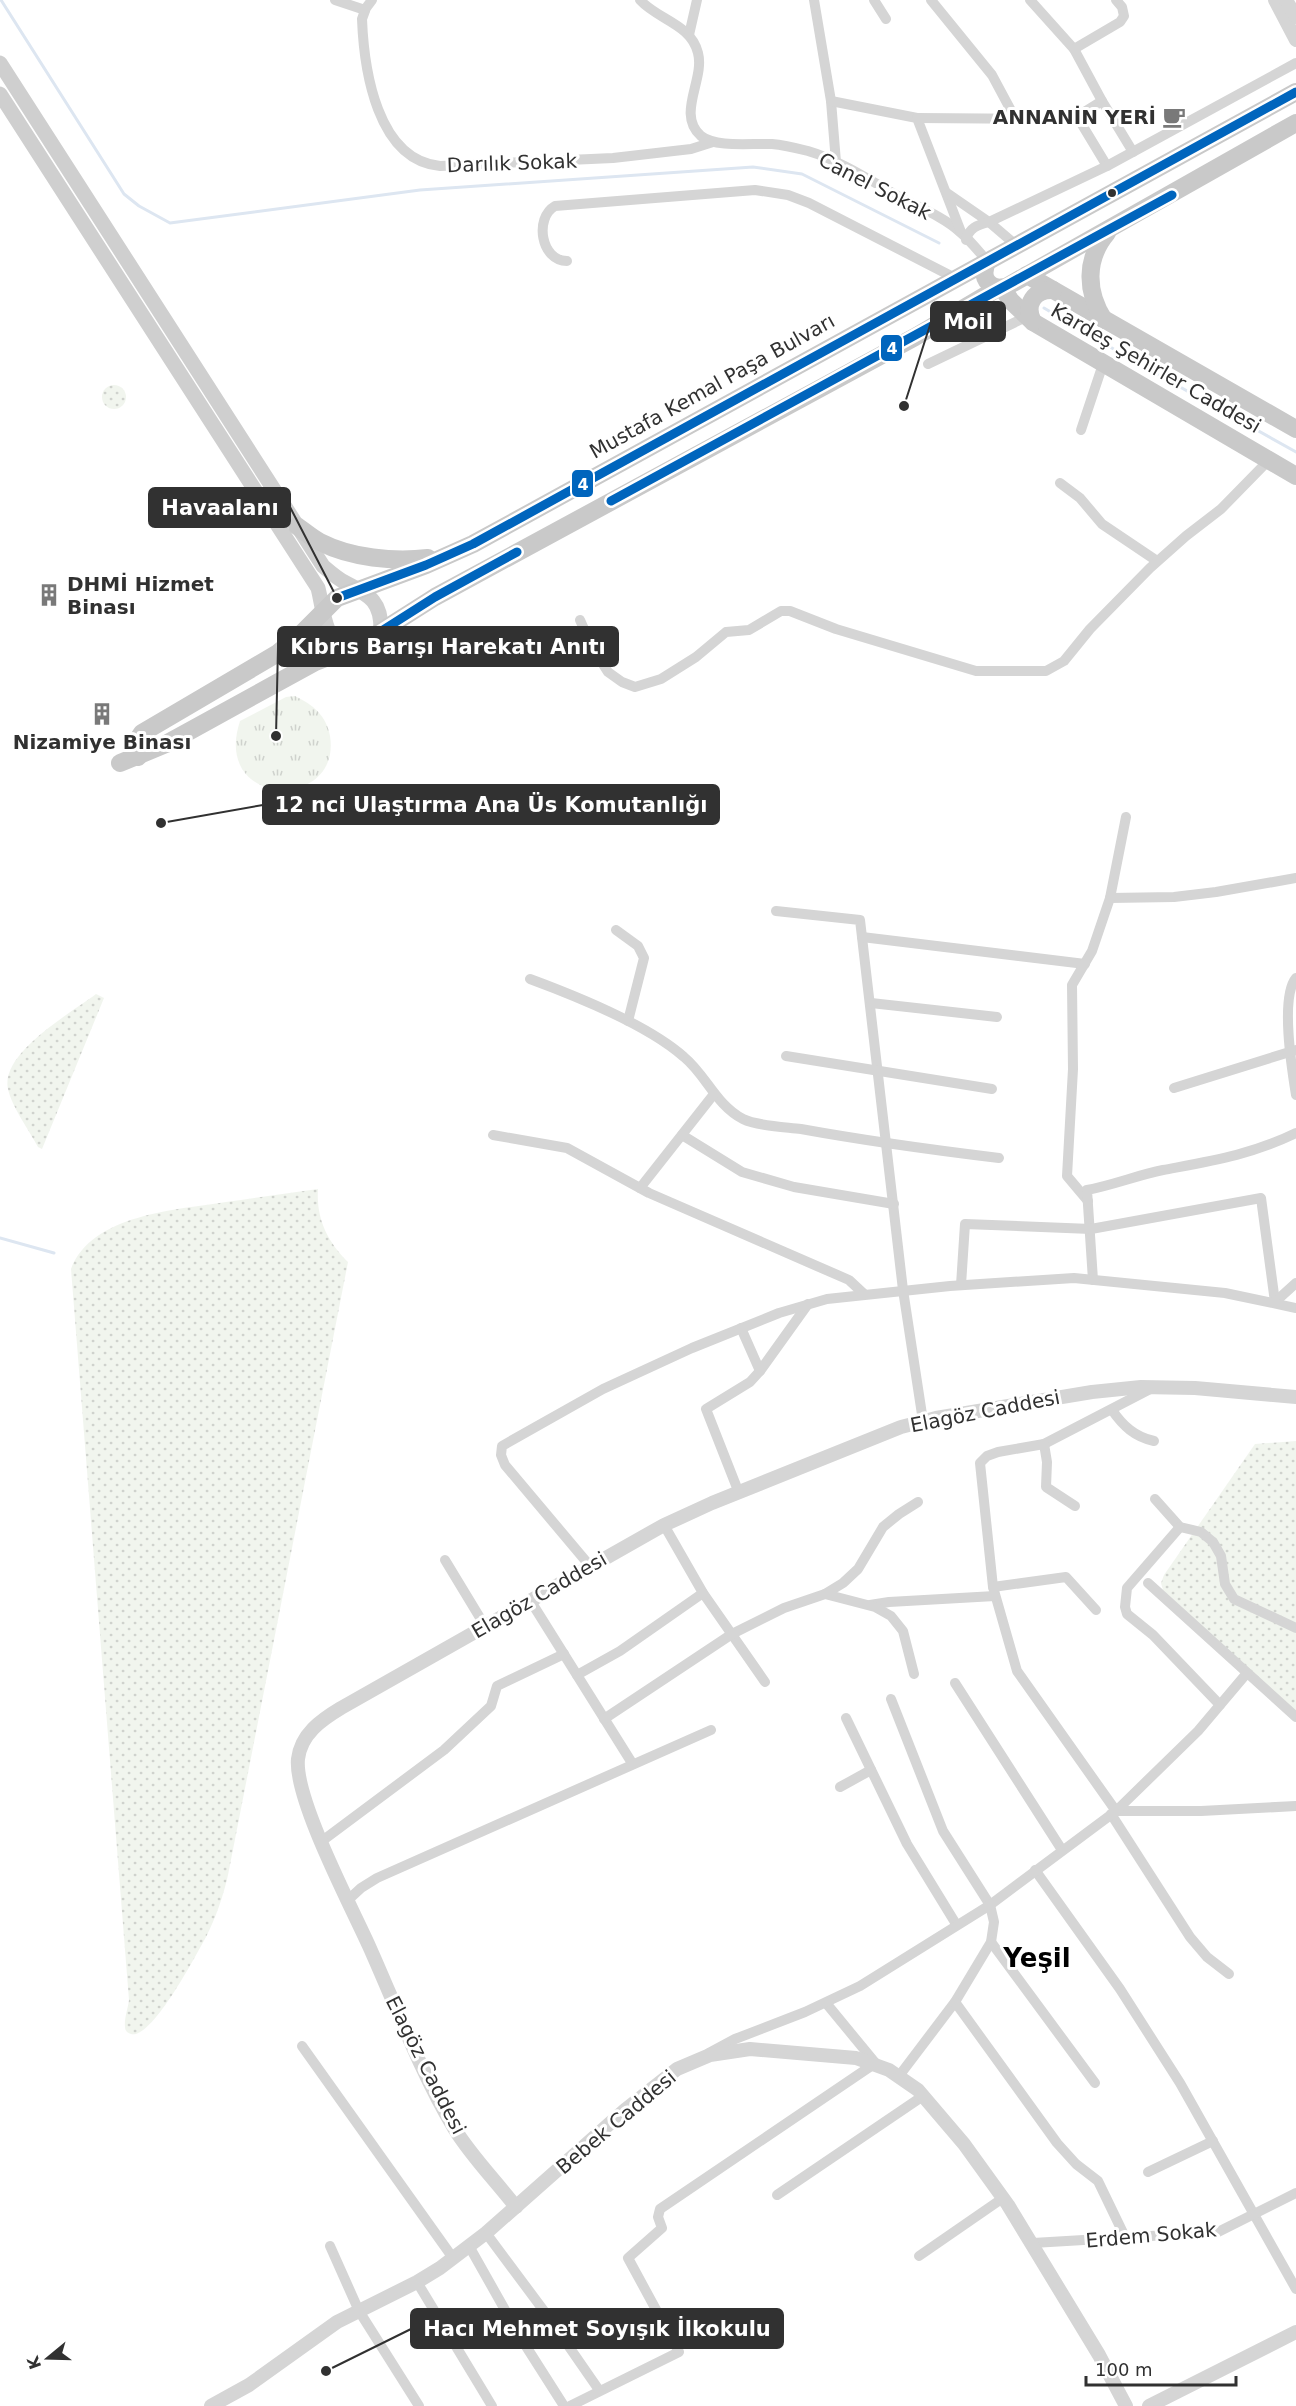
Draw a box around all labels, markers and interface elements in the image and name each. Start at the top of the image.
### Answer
cafe icon: ANNANİN YERİ [1161,104,1187,130]
place label: ANNANİN YERİ [993,105,1156,129]
street label: Canel Sokak [815,147,936,225]
street label: Darılık Sokak [446,149,578,177]
unlabelled marker [1106,187,1118,199]
street label: Kardeş Şehirler Caddesi [1047,298,1265,438]
callout: Moil [931,302,1005,341]
street label: Mustafa Kemal Paşa Bulvarı [585,308,839,464]
text: Moil [943,310,993,334]
line badge: 4 [880,334,903,362]
text: 4 [886,339,898,358]
line badge: 4 [571,469,594,498]
text: 4 [577,475,589,494]
callout: Havaalanı [149,488,290,527]
text: Havaalanı [161,496,279,520]
place label: DHMİ Hizmet Binası [67,572,214,619]
building icon: DHMİ Hizmet Binası [36,582,62,608]
callout: Kıbrıs Barışı Harekatı Anıtı [278,627,618,666]
text: Kıbrıs Barışı Harekatı Anıtı [290,635,606,659]
building icon: Nizamiye Binası [89,701,115,727]
place label: Nizamiye Binası [13,730,191,754]
callout: 12 nci Ulaştırma Ana Üs Komutanlığı [263,785,719,824]
text: 12 nci Ulaştırma Ana Üs Komutanlığı [275,792,707,817]
street label: Elagöz Caddesi [908,1385,1062,1437]
street label: Elagöz Caddesi [467,1547,611,1643]
district label: Yeşil [1002,1943,1071,1973]
street label: Elagöz Caddesi [381,1992,471,2138]
street label: Bebek Caddesi [551,2065,681,2179]
street label: Erdem Sokak [1085,2217,1218,2253]
callout: Hacı Mehmet Soyışık İlkokulu [411,2309,783,2348]
text: Hacı Mehmet Soyışık İlkokulu [423,2316,771,2341]
north arrow [18,2328,78,2388]
scale bar [1086,2349,1236,2387]
text: K [23,2353,45,2372]
text: 100 m [1095,2359,1153,2380]

